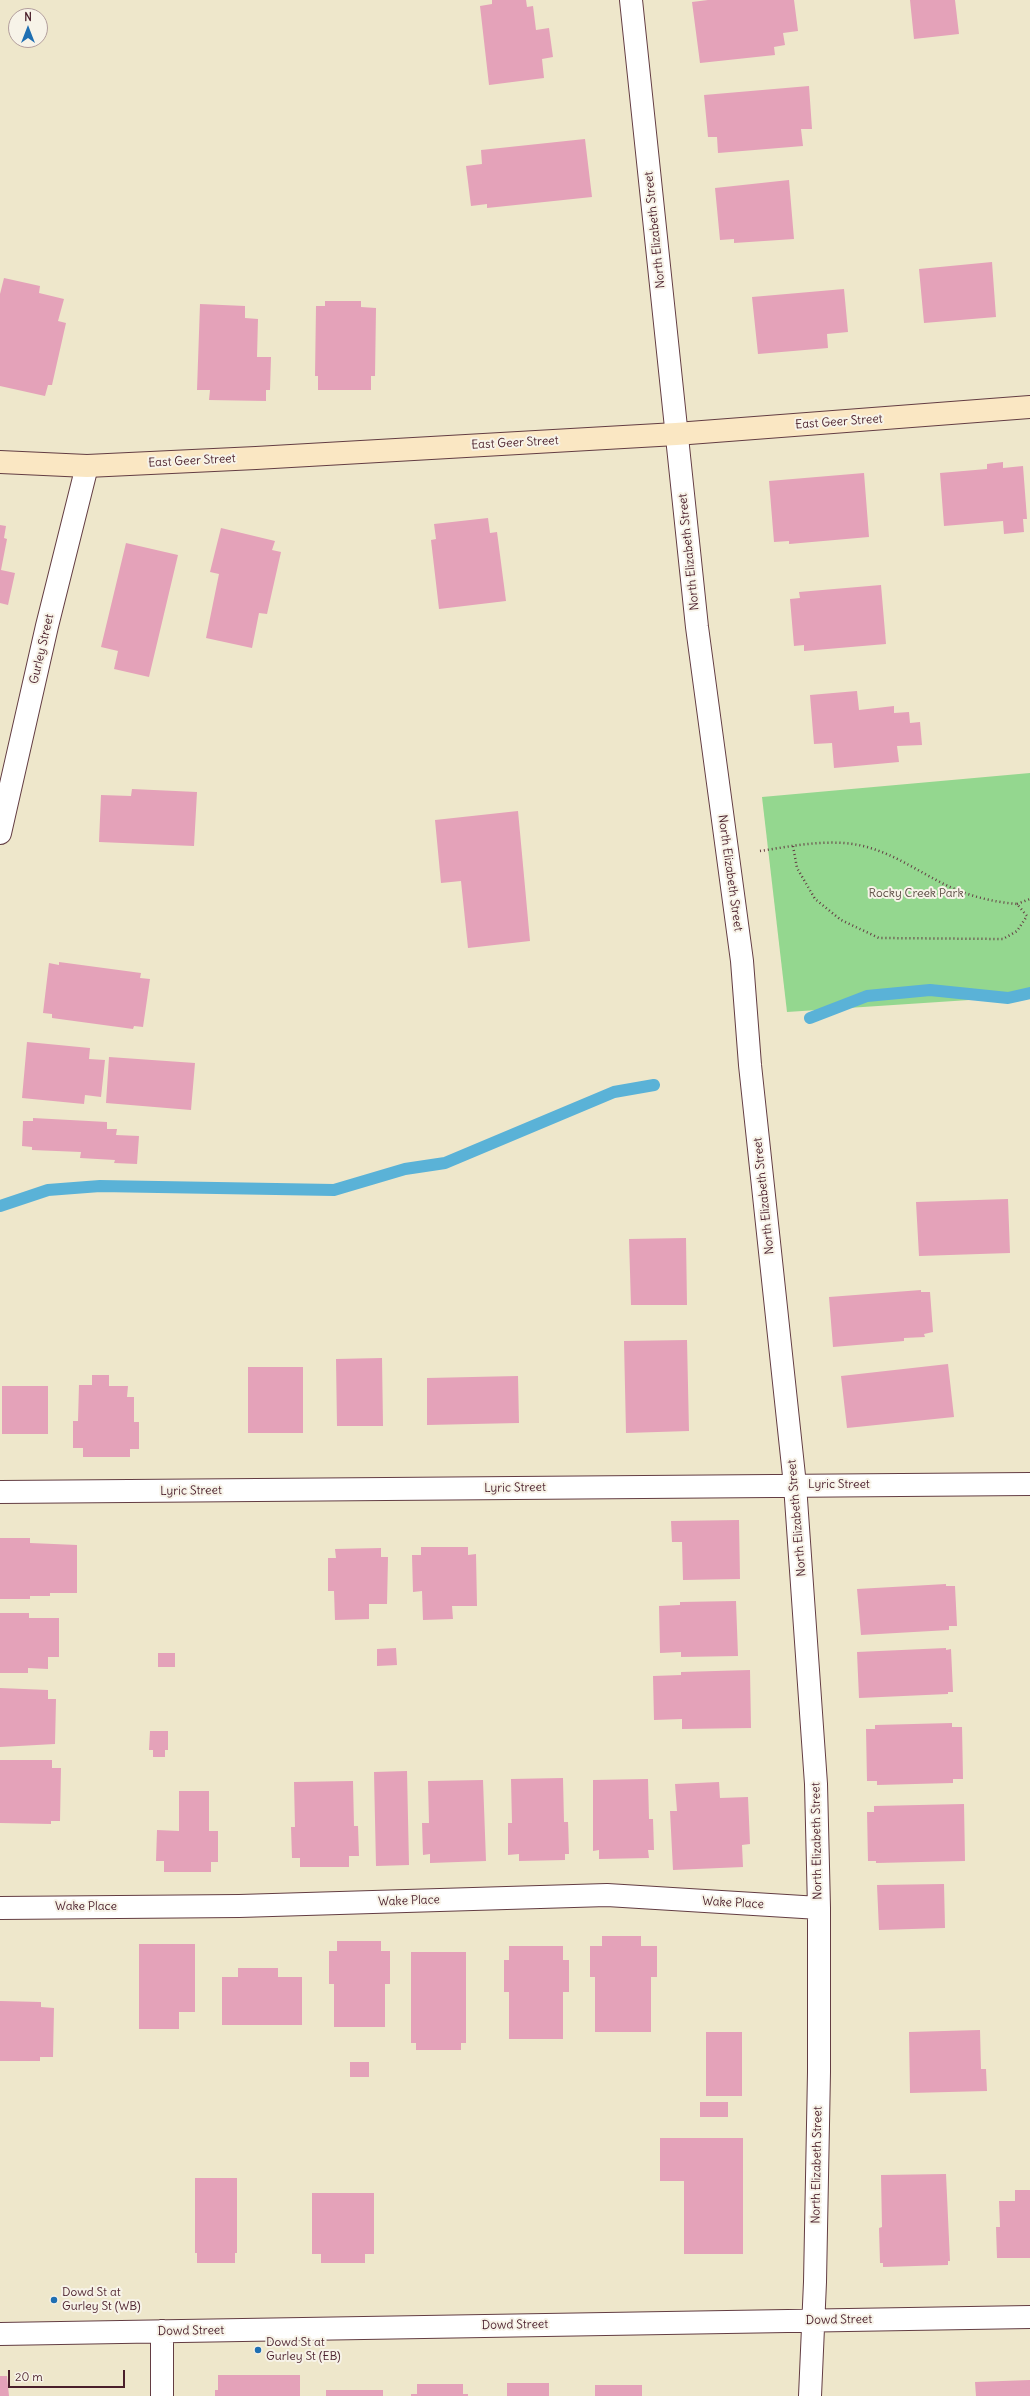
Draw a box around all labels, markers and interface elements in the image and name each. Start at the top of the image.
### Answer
north arrow [8,8,48,48]
text: N [24,10,32,24]
street label: North Elizabeth Street [642,171,668,289]
street label: East Geer Street [795,412,883,432]
street label: East Geer Street [471,434,559,452]
street label: East Geer Street [148,452,236,470]
street label: North Elizabeth Street [676,493,702,611]
street label: Gurley Street [27,613,57,685]
street label: North Elizabeth Street [715,814,745,932]
park label: Rocky Creek Park [868,887,964,901]
street label: North Elizabeth Street [751,1137,777,1255]
street label: North Elizabeth Street [785,1459,809,1577]
street label: Lyric Street [808,1478,870,1492]
street label: Lyric Street [484,1480,546,1496]
street label: Lyric Street [160,1483,222,1499]
street label: North Elizabeth Street [809,1782,825,1900]
street label: Wake Place [378,1893,440,1909]
street label: Wake Place [702,1894,764,1912]
street label: Wake Place [55,1900,117,1914]
street label: North Elizabeth Street [809,2106,825,2224]
place label: Dowd St at Gurley St (WB) [62,2286,141,2314]
marker: Dowd St at Gurley St (WB) [49,2295,59,2305]
street label: Dowd Street [806,2312,872,2328]
street label: Dowd Street [482,2317,548,2333]
street label: Dowd Street [158,2323,224,2339]
place label: Dowd St at Gurley St (EB) [266,2336,341,2364]
marker: Dowd St at Gurley St (EB) [253,2345,263,2355]
scale bar [10,2362,127,2388]
text: 20 m [15,2369,43,2384]

